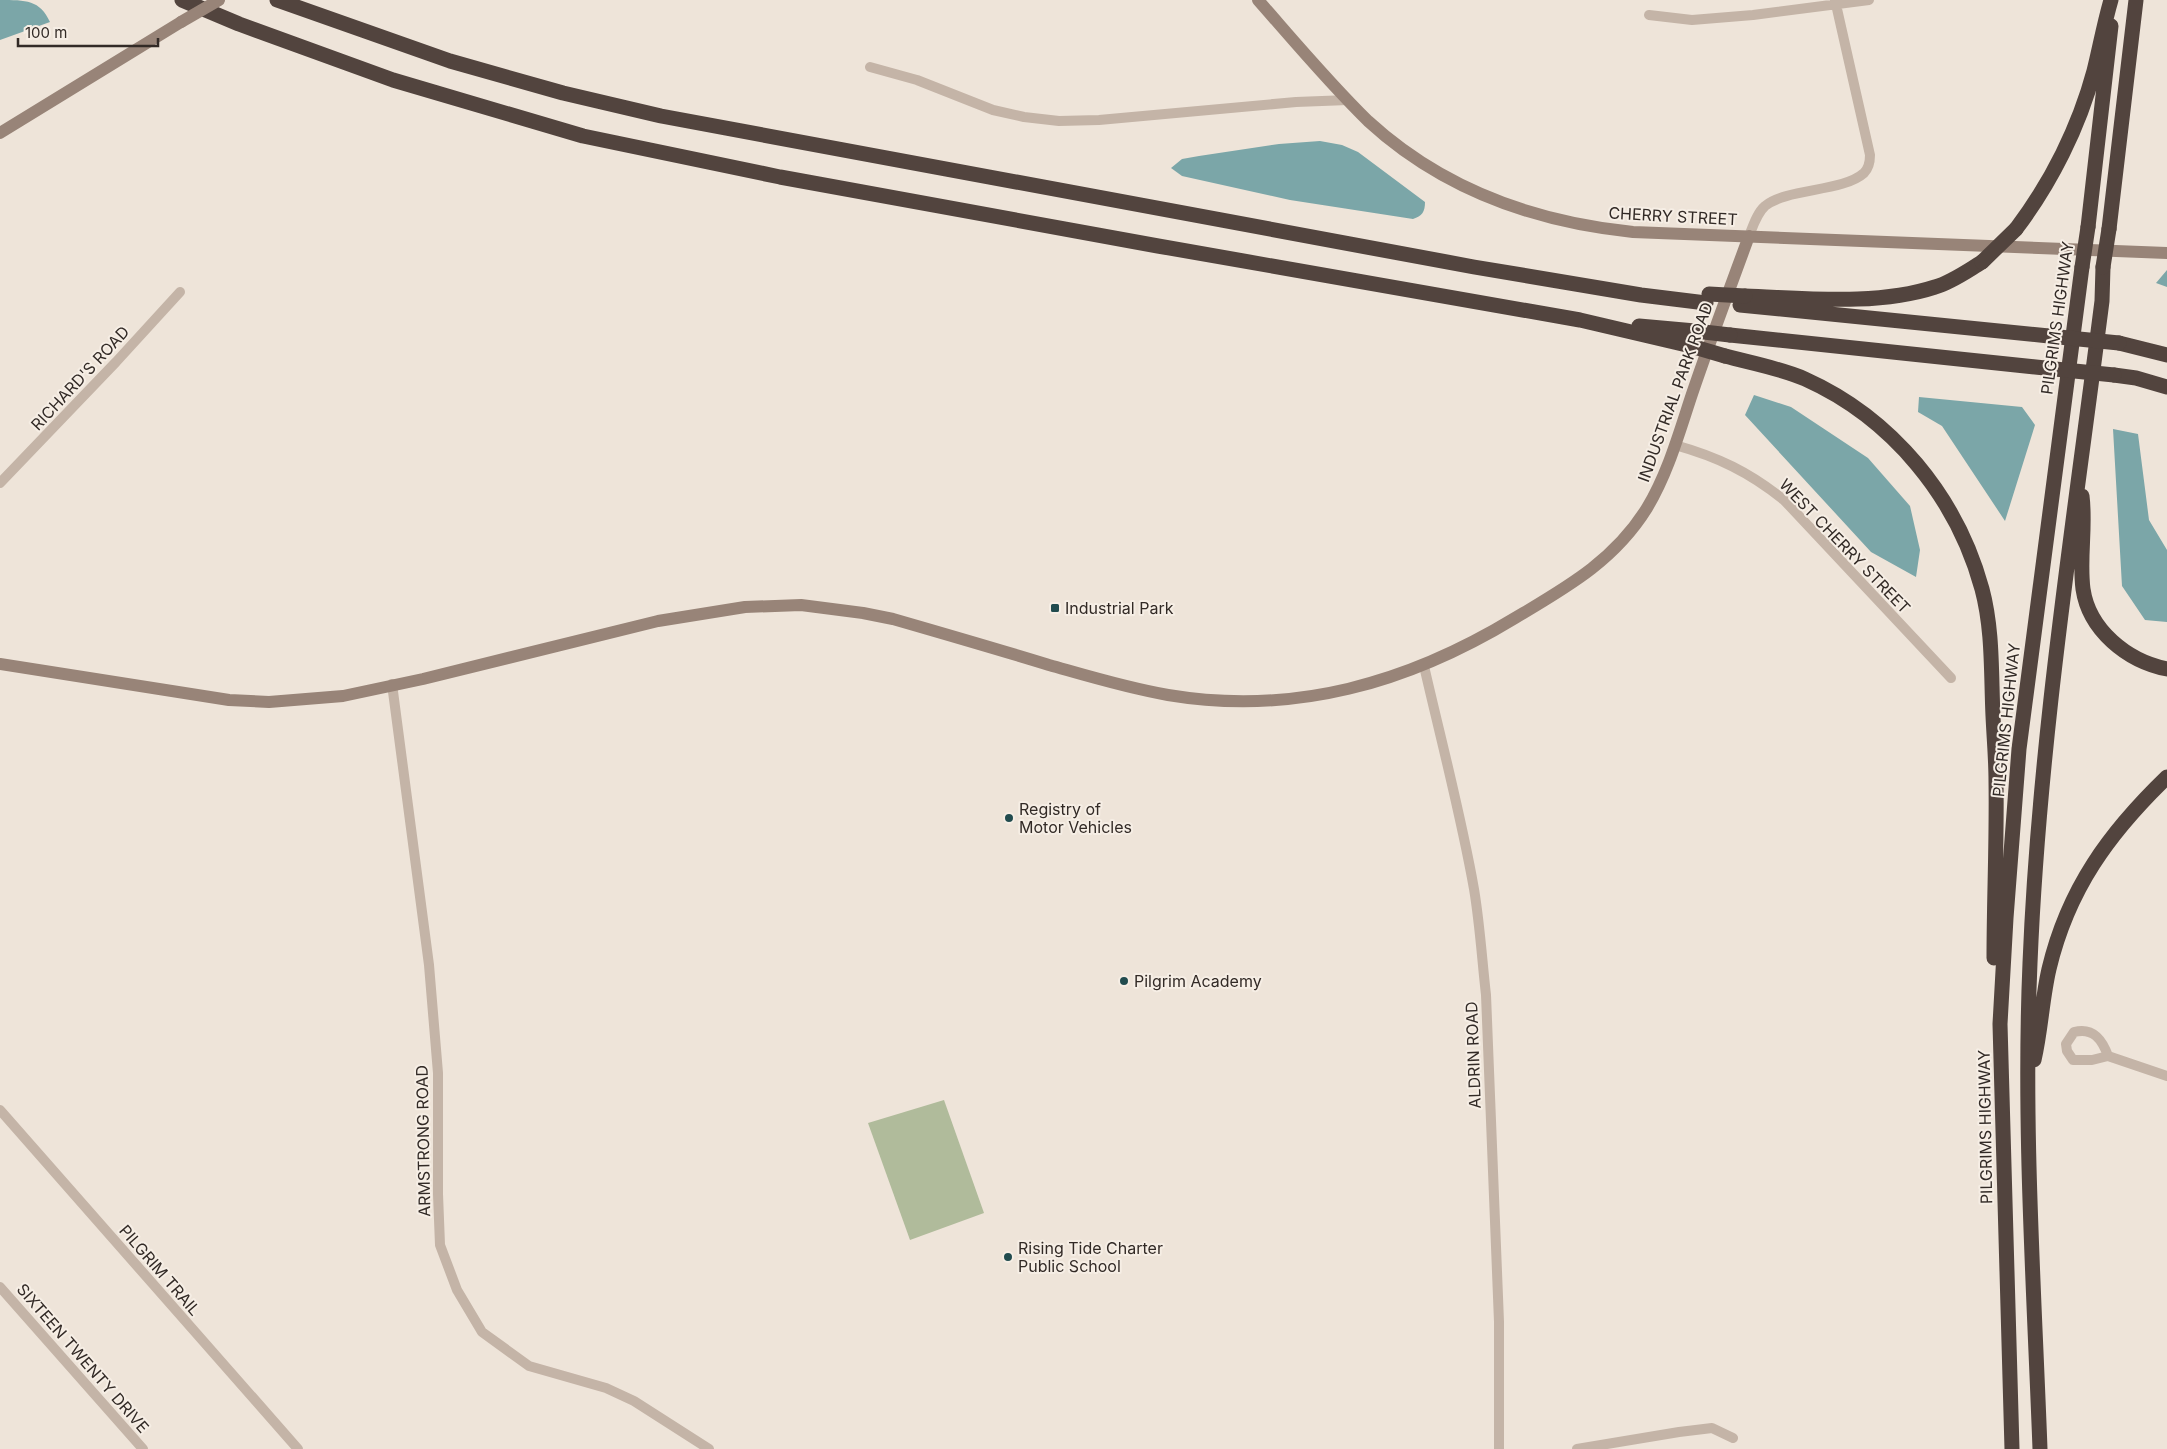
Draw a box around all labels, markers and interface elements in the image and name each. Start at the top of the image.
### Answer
scale bar [18,15,158,47]
text: 100 m [25,23,67,42]
street label: CHERRY STREET [1608,203,1738,229]
street label: PILGRIMS HIGHWAY [2036,240,2078,396]
street label: INDUSTRIAL PARK ROAD [1633,299,1717,485]
street label: RICHARD'S ROAD [27,322,133,434]
street label: WEST CHERRY STREET [1775,474,1915,618]
place label: Industrial Park [1065,598,1174,618]
marker: Industrial Park [1049,602,1061,614]
street label: PILGRIMS HIGHWAY [1988,642,2024,798]
place label: Registry of Motor Vehicles [1019,799,1132,837]
marker: Registry of Motor Vehicles [1003,812,1015,824]
place label: Pilgrim Academy [1134,971,1262,991]
marker: Pilgrim Academy [1118,975,1130,987]
street label: ALDRIN ROAD [1461,1001,1485,1109]
street label: PILGRIMS HIGHWAY [1974,1049,1996,1204]
street label: ARMSTRONG ROAD [412,1065,434,1217]
street label: PILGRIM TRAIL [115,1221,205,1319]
place label: Rising Tide Charter Public School [1018,1238,1163,1276]
marker: Rising Tide Charter Public School [1002,1251,1014,1263]
street label: SIXTEEN TWENTY DRIVE [13,1279,153,1437]

